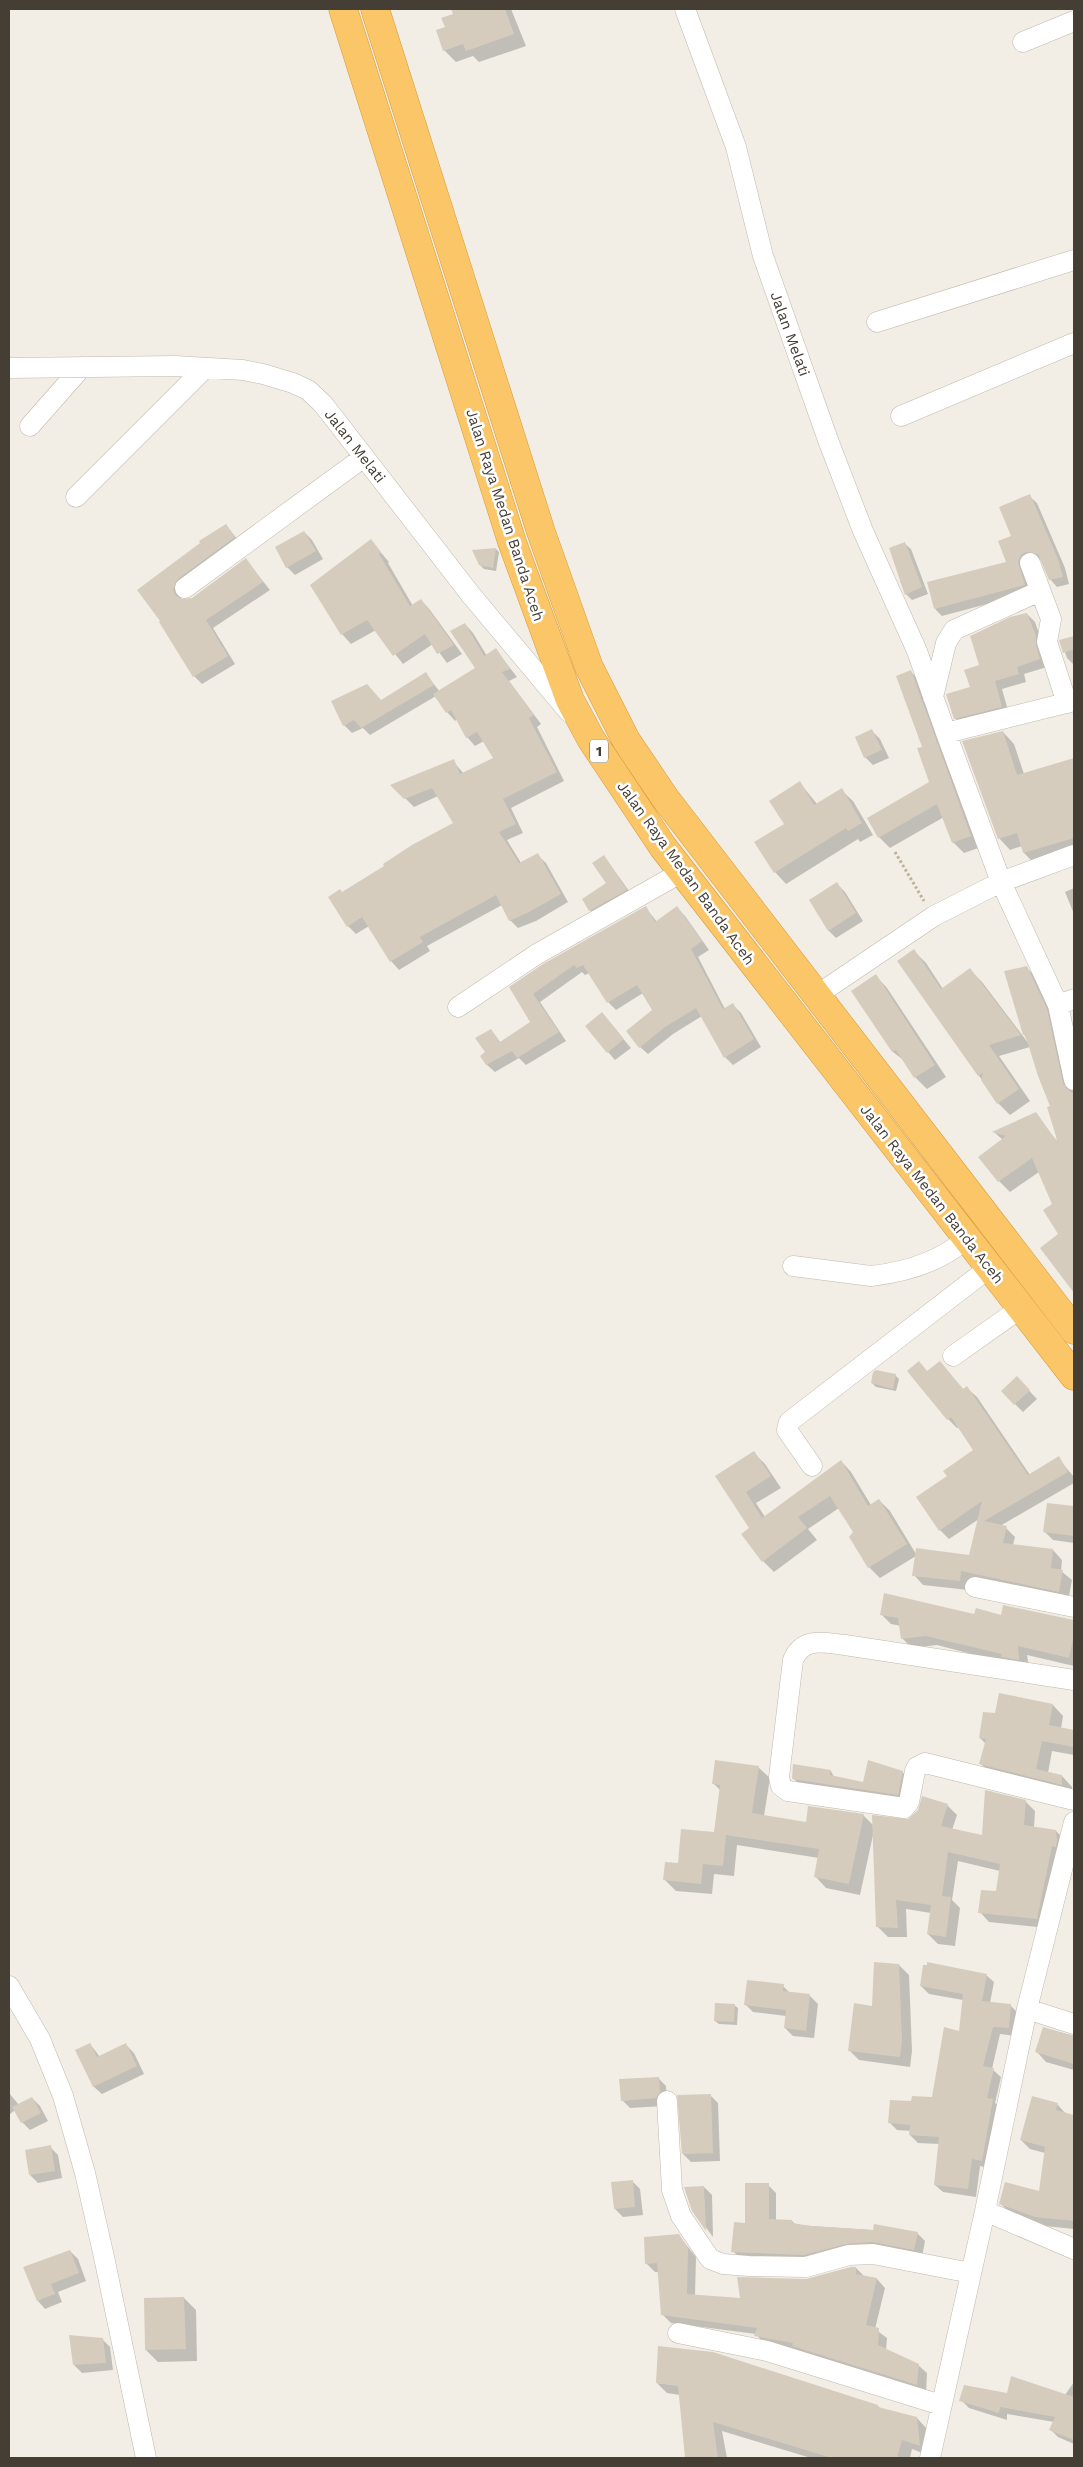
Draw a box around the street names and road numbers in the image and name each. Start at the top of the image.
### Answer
street label: Jalan Melati [766,289,814,379]
street label: Jalan Melati [321,406,389,486]
street label: Jalan Raya Medan Banda Aceh [462,406,548,624]
road number: 1 [590,739,608,762]
street label: Jalan Raya Medan Banda Aceh [613,778,759,968]
street label: Jalan Raya Medan Banda Aceh [856,1101,1008,1287]

